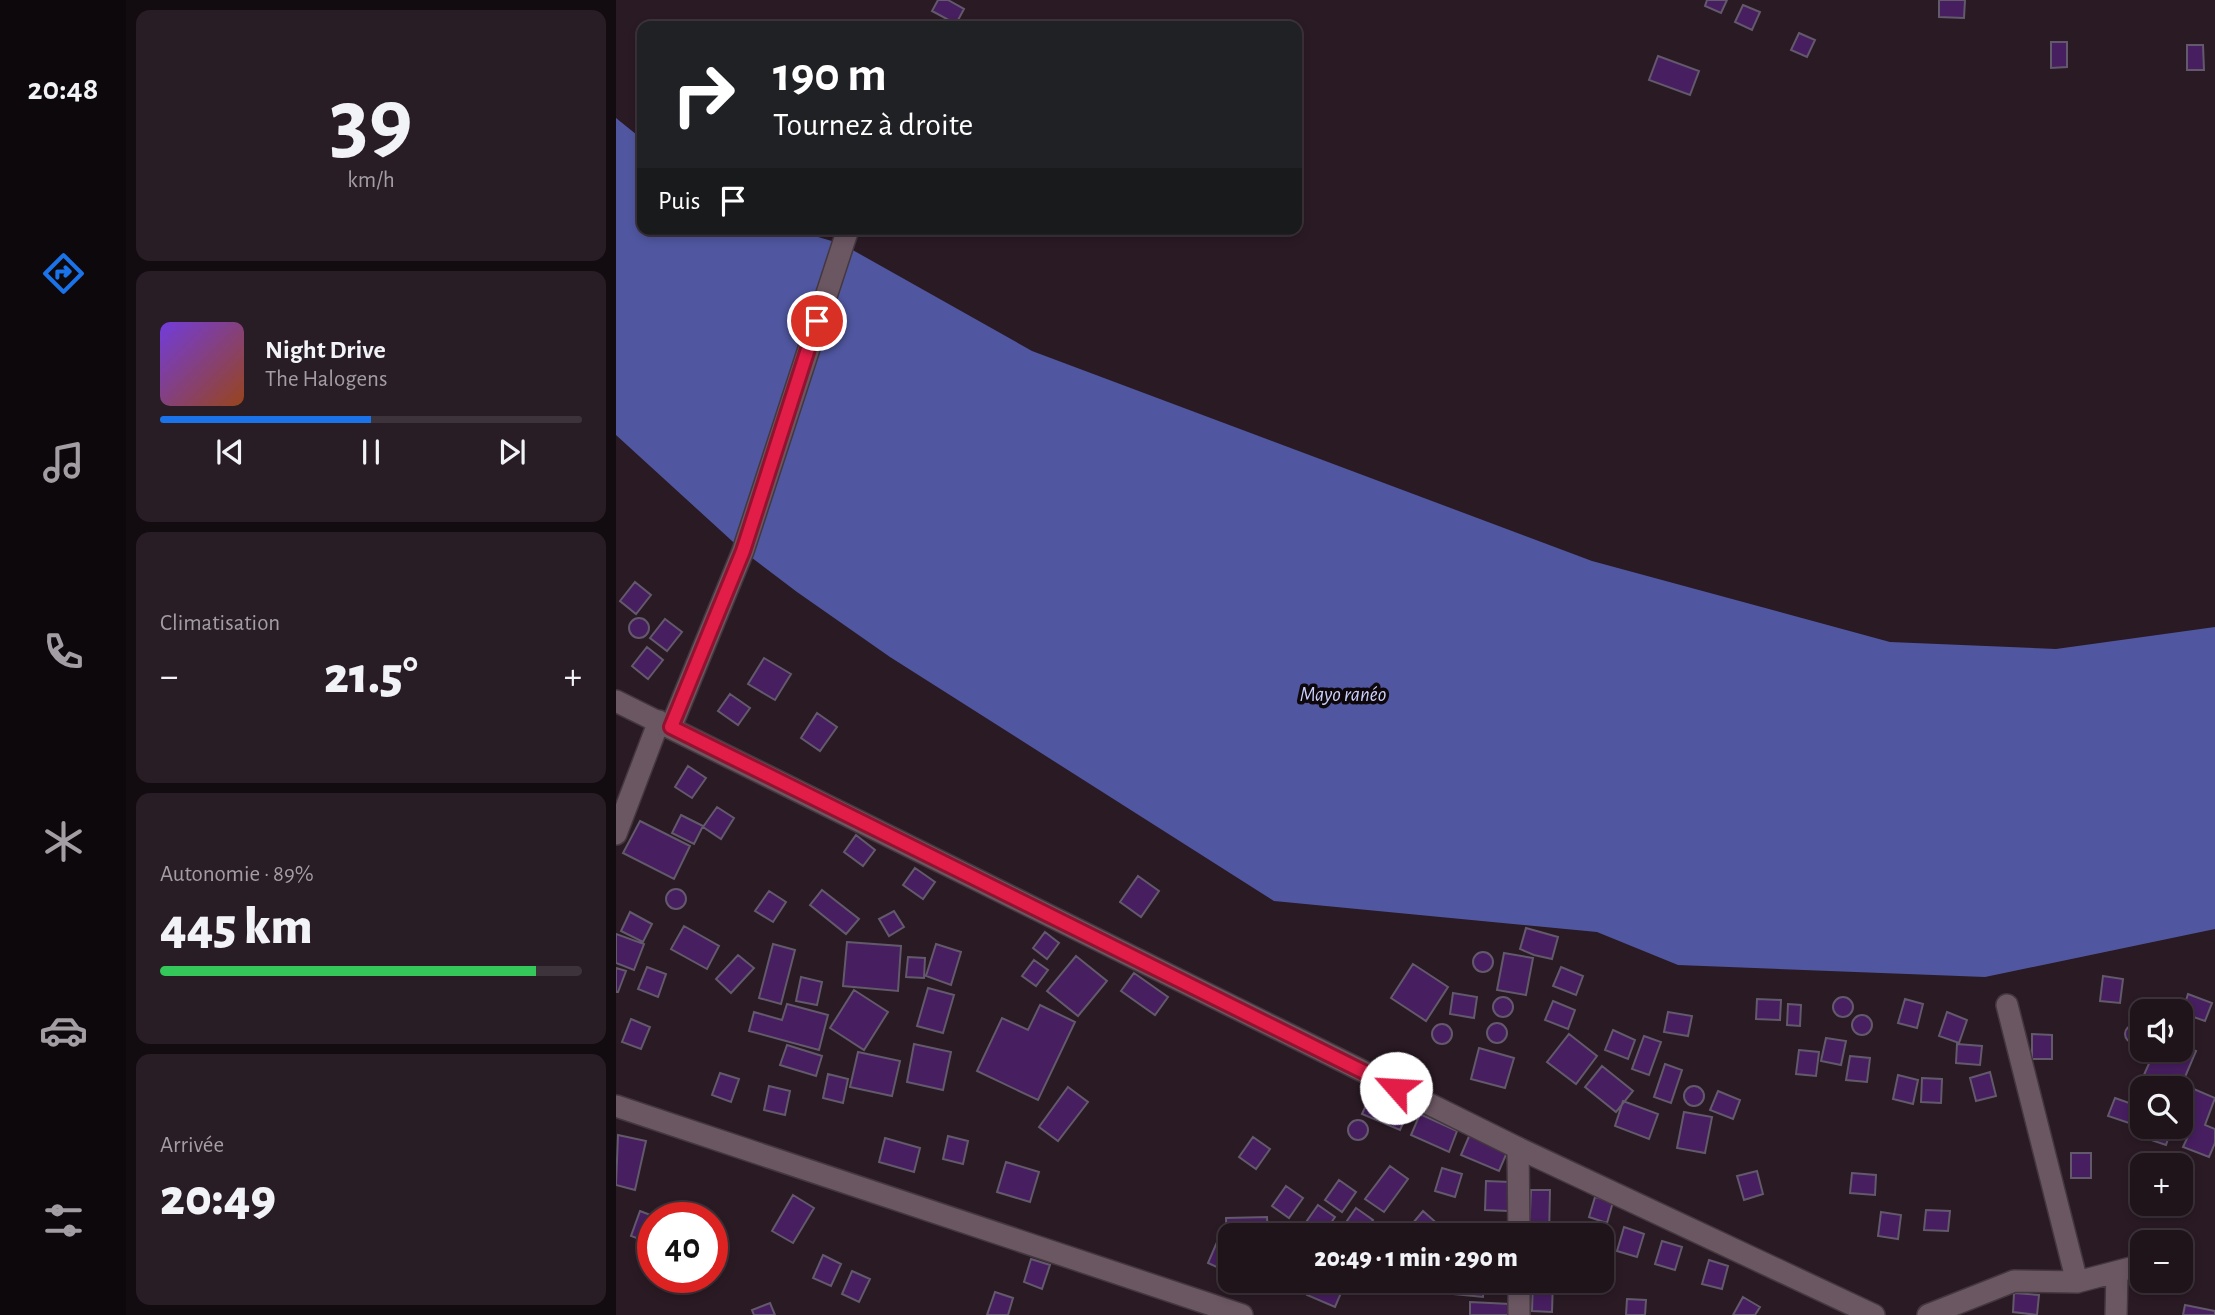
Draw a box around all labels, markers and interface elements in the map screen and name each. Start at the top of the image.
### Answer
icon: right [658,49,749,140]
text: 190 m [773,51,887,100]
text: 20:48 [28,73,98,105]
text: 39 [329,76,413,167]
text: Tournez à droite [773,109,973,141]
text: km/h [347,169,395,192]
icon: arrive [714,182,752,220]
text: Puis [658,188,700,214]
icon: directions [39,249,88,298]
pin [787,291,847,351]
icon: arrive [798,302,836,340]
text: Night Drive [265,337,386,363]
text: The Halogens [265,368,387,391]
icon: previous [211,433,249,471]
icon: pause [352,433,390,471]
icon: next [493,433,531,471]
icon: music [39,438,88,487]
text: Climatisation [160,612,280,635]
icon: phone [39,627,88,676]
text: 21.5° [324,650,418,702]
text: − [160,658,178,696]
text: + [564,658,582,696]
water label: Mayo ranéo [1300,684,1386,705]
icon: climate [39,817,88,866]
text: Autonomie · 89% [160,863,314,886]
text: 445 km [160,901,313,953]
map controls [2130,999,2193,1293]
button: sound [2130,999,2193,1062]
icon: car [39,1006,88,1055]
position arrow [1359,1051,1433,1125]
button: search [2130,1076,2193,1139]
text: Arrivée [160,1134,224,1157]
button: + [2130,1153,2193,1216]
text: 20:49 [160,1172,276,1224]
icon: filters [39,1196,88,1245]
speed limit sign: 40 [637,1202,728,1293]
button: − [2130,1230,2193,1293]
text: 20:49 · 1 min · 290 m [1314,1245,1518,1271]

